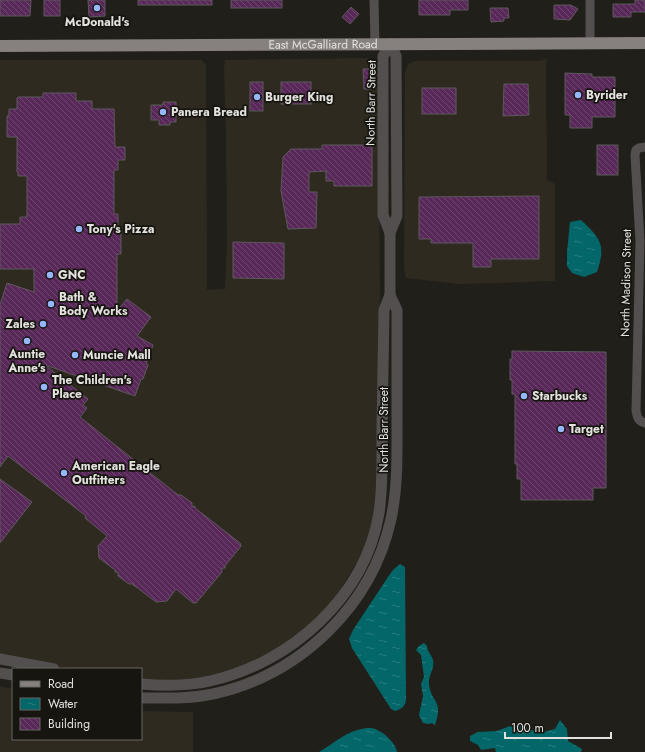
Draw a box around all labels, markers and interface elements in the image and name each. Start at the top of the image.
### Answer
marker: McDonald's [92,3,102,13]
place label: McDonald's [65,13,130,31]
street label: East McGalliard Road [268,35,378,54]
street label: North Barr Street [361,60,381,146]
place label: Byrider [586,86,628,104]
place label: Burger King [265,88,333,106]
marker: Byrider [573,90,583,100]
marker: Burger King [252,92,262,102]
place label: Panera Bread [171,103,247,121]
marker: Panera Bread [158,107,168,117]
place label: Tony's Pizza [87,220,154,238]
marker: Tony's Pizza [74,224,84,234]
street label: North Madison Street [616,229,636,337]
place label: GNC [58,266,86,284]
marker: GNC [45,270,55,280]
place label: Bath & Body Works [59,288,128,320]
marker: Bath & Body Works [46,299,56,309]
place label: Zales [6,315,36,333]
marker: Zales [38,319,48,329]
marker: Auntie Anne's [22,336,32,346]
place label: Auntie Anne's [7,345,46,377]
place label: Muncie Mall [83,346,151,364]
marker: Muncie Mall [70,350,80,360]
place label: The Children's Place [52,371,132,403]
marker: The Children's Place [39,382,49,392]
street label: North Barr Street [375,387,393,473]
place label: Starbucks [532,387,588,405]
marker: Starbucks [519,391,529,401]
place label: Target [569,420,604,438]
marker: Target [556,424,566,434]
place label: American Eagle Outfitters [71,457,160,489]
marker: American Eagle Outfitters [59,468,69,478]
legend [12,668,142,740]
text: Road [48,675,74,693]
text: Water [48,695,79,713]
scale bar [505,714,611,740]
text: Building [48,715,90,733]
text: 100 m [511,719,544,737]

